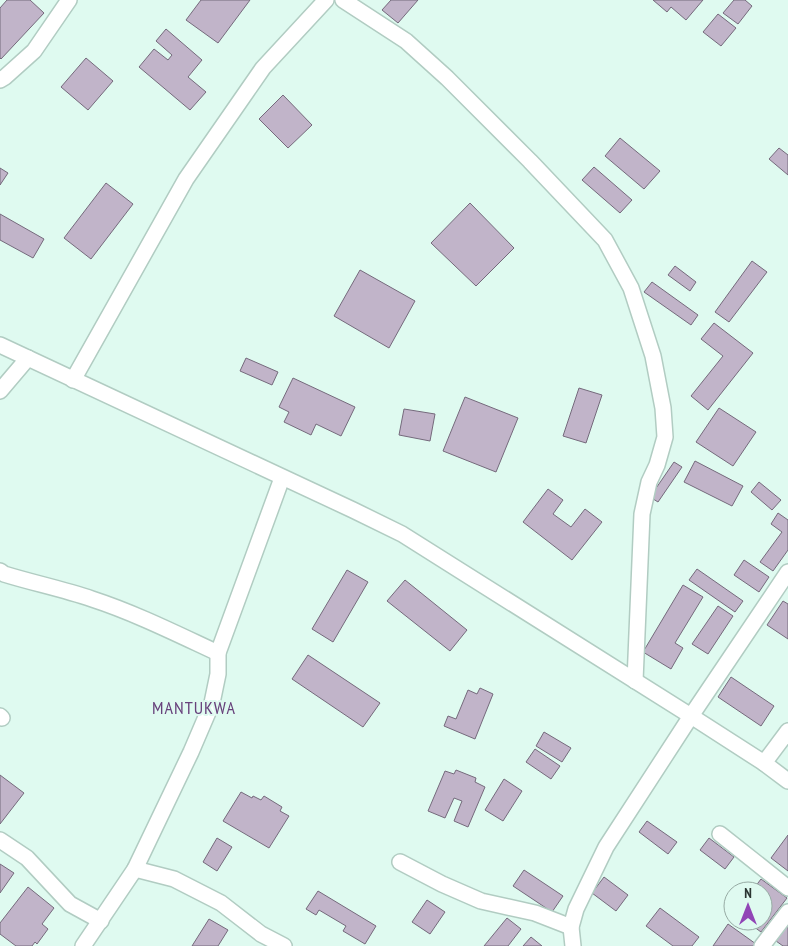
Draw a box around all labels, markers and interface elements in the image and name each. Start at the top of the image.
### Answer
district label: MANTUKWA [152,696,236,719]
north arrow [723,881,773,931]
text: N [744,884,752,902]

